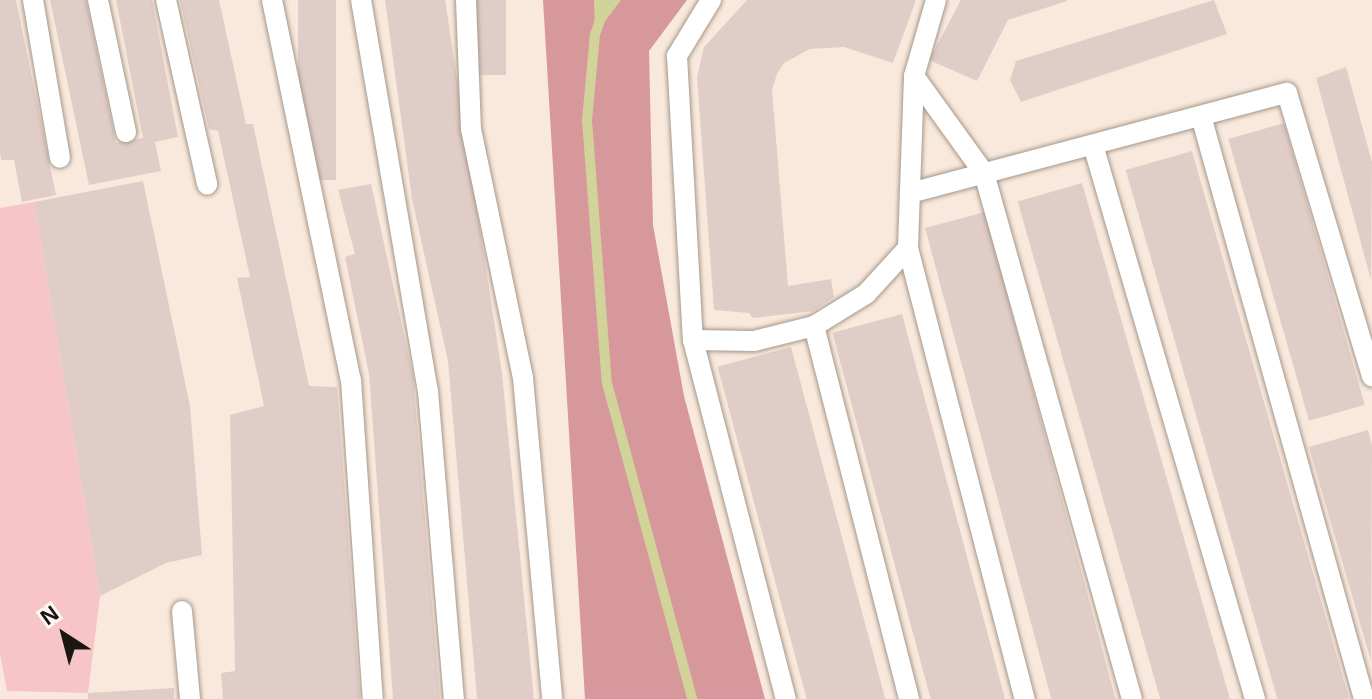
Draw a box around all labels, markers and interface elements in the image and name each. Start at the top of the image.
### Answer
north arrow [24,595,104,675]
text: N [36,600,63,630]

